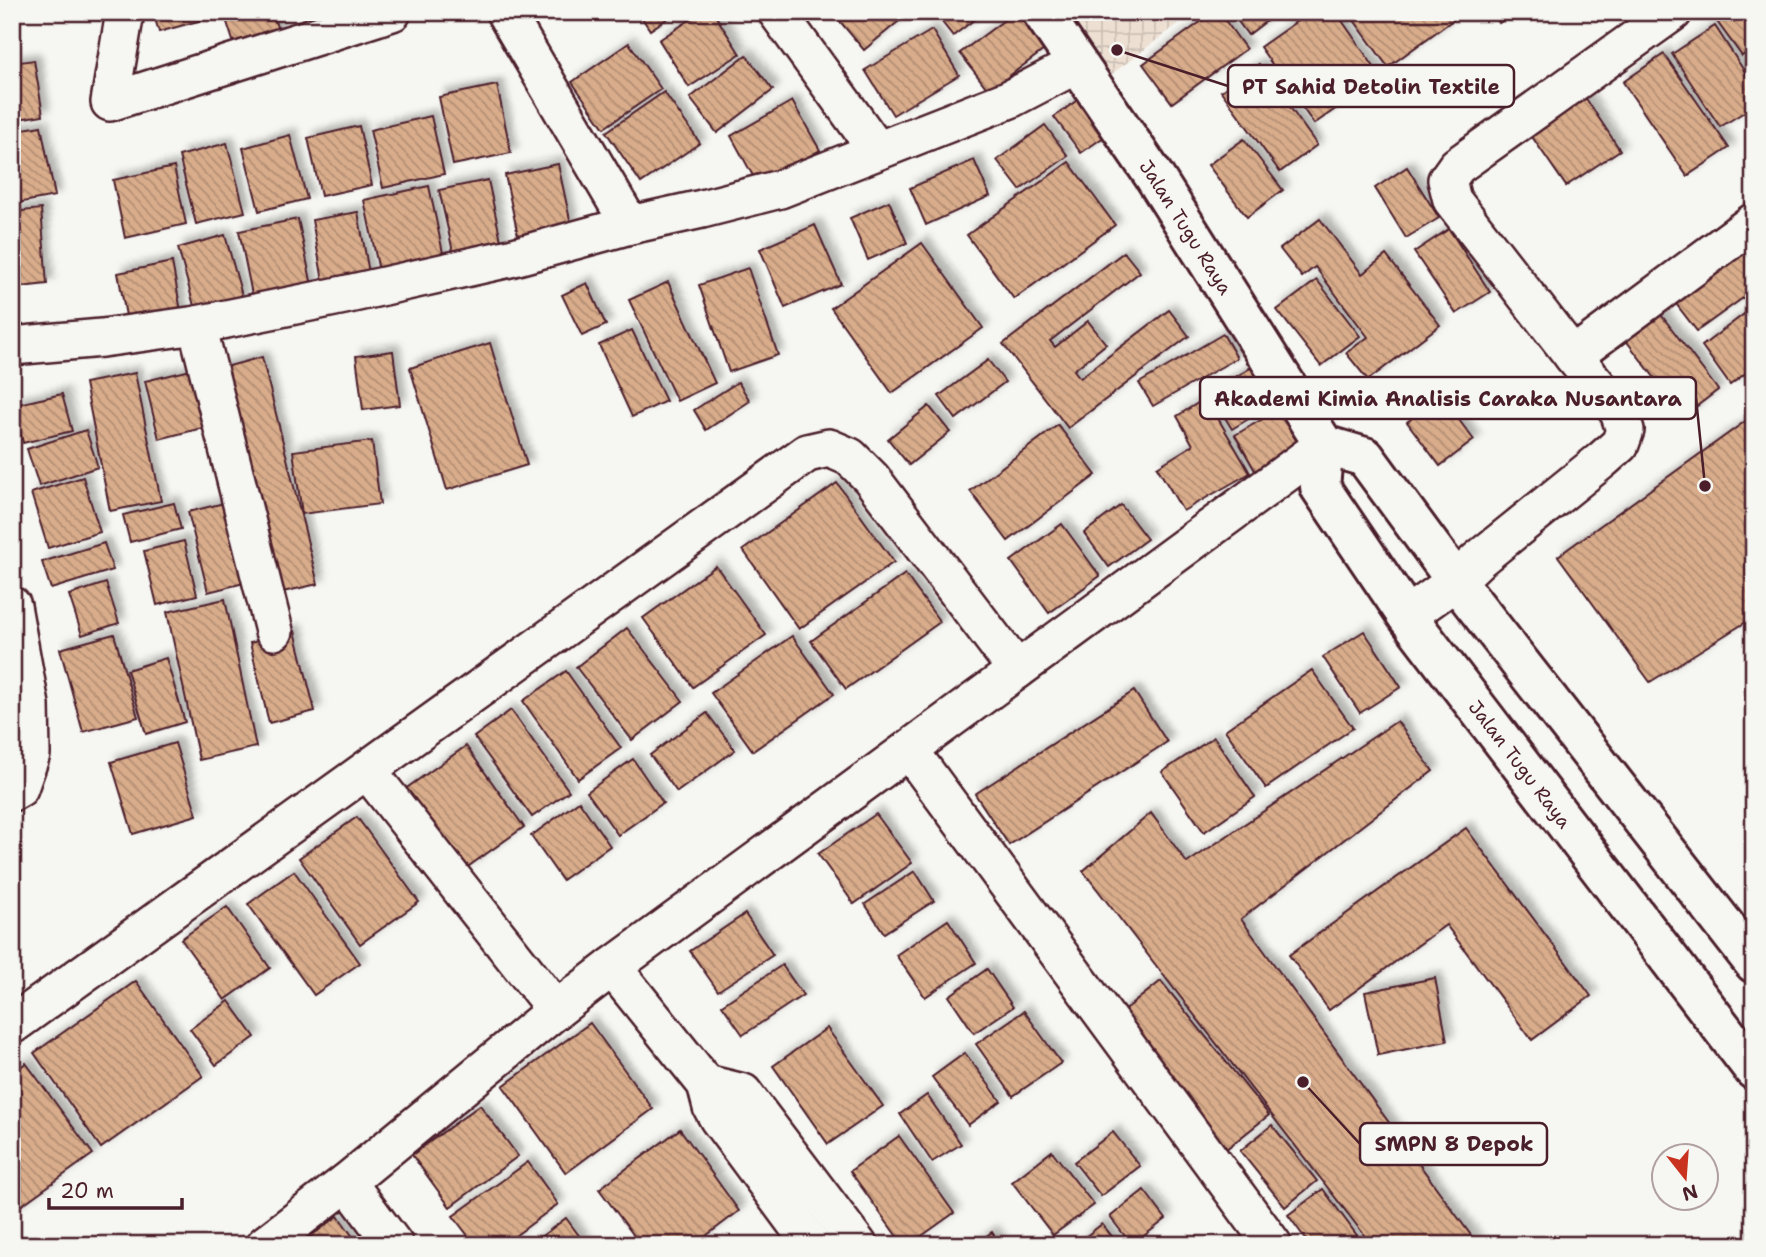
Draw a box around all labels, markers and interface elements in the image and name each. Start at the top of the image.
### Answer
callout: PT Sahid Detolin Textile [1228,65,1514,107]
text: PT Sahid Detolin Textile [1242,73,1500,101]
street label: Jalan Tugu Raya [1134,155,1238,299]
callout: Akademi Kimia Analisis Caraka Nusantara [1200,377,1696,419]
text: Akademi Kimia Analisis Caraka Nusantara [1214,385,1683,413]
street label: Jalan Tugu Raya [1463,695,1577,833]
callout: SMPN 8 Depok [1360,1123,1547,1165]
text: SMPN 8 Depok [1374,1130,1534,1158]
north arrow [1650,1142,1720,1212]
scale bar [49,1166,182,1210]
text: 20 m [60,1177,114,1205]
text: N [1679,1179,1701,1207]

